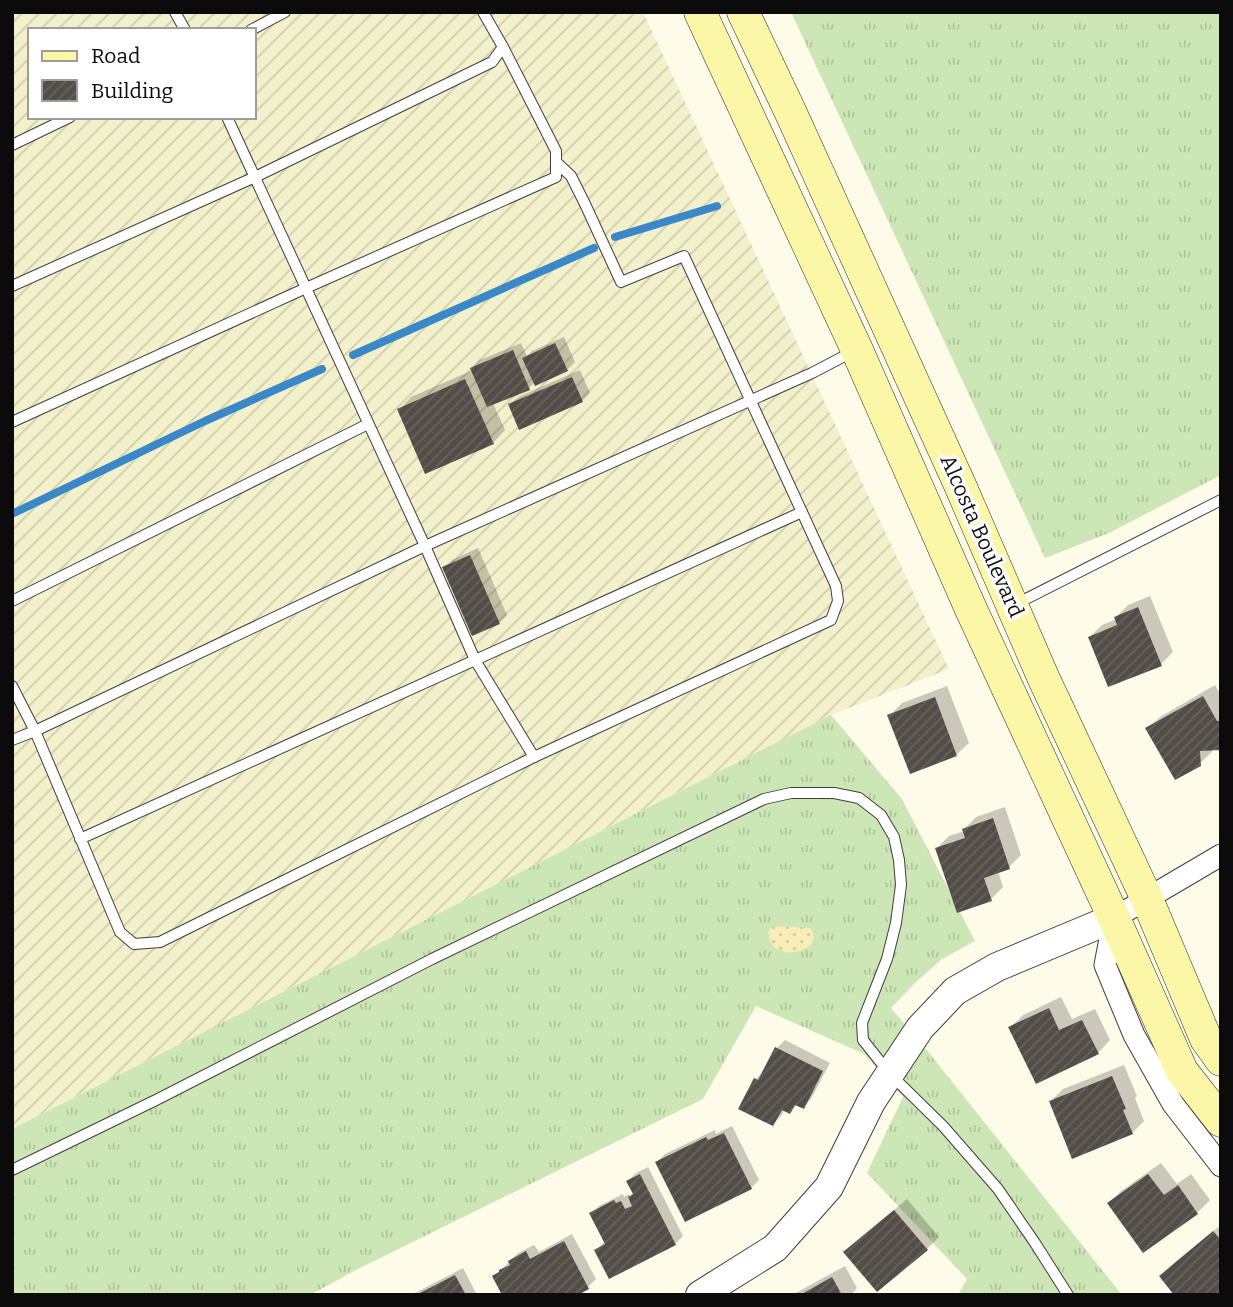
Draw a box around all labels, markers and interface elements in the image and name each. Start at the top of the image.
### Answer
legend [28,28,256,119]
text: Road [91,43,140,69]
text: Building [91,78,174,104]
street label: Alcosta Boulevard [935,451,1029,621]

